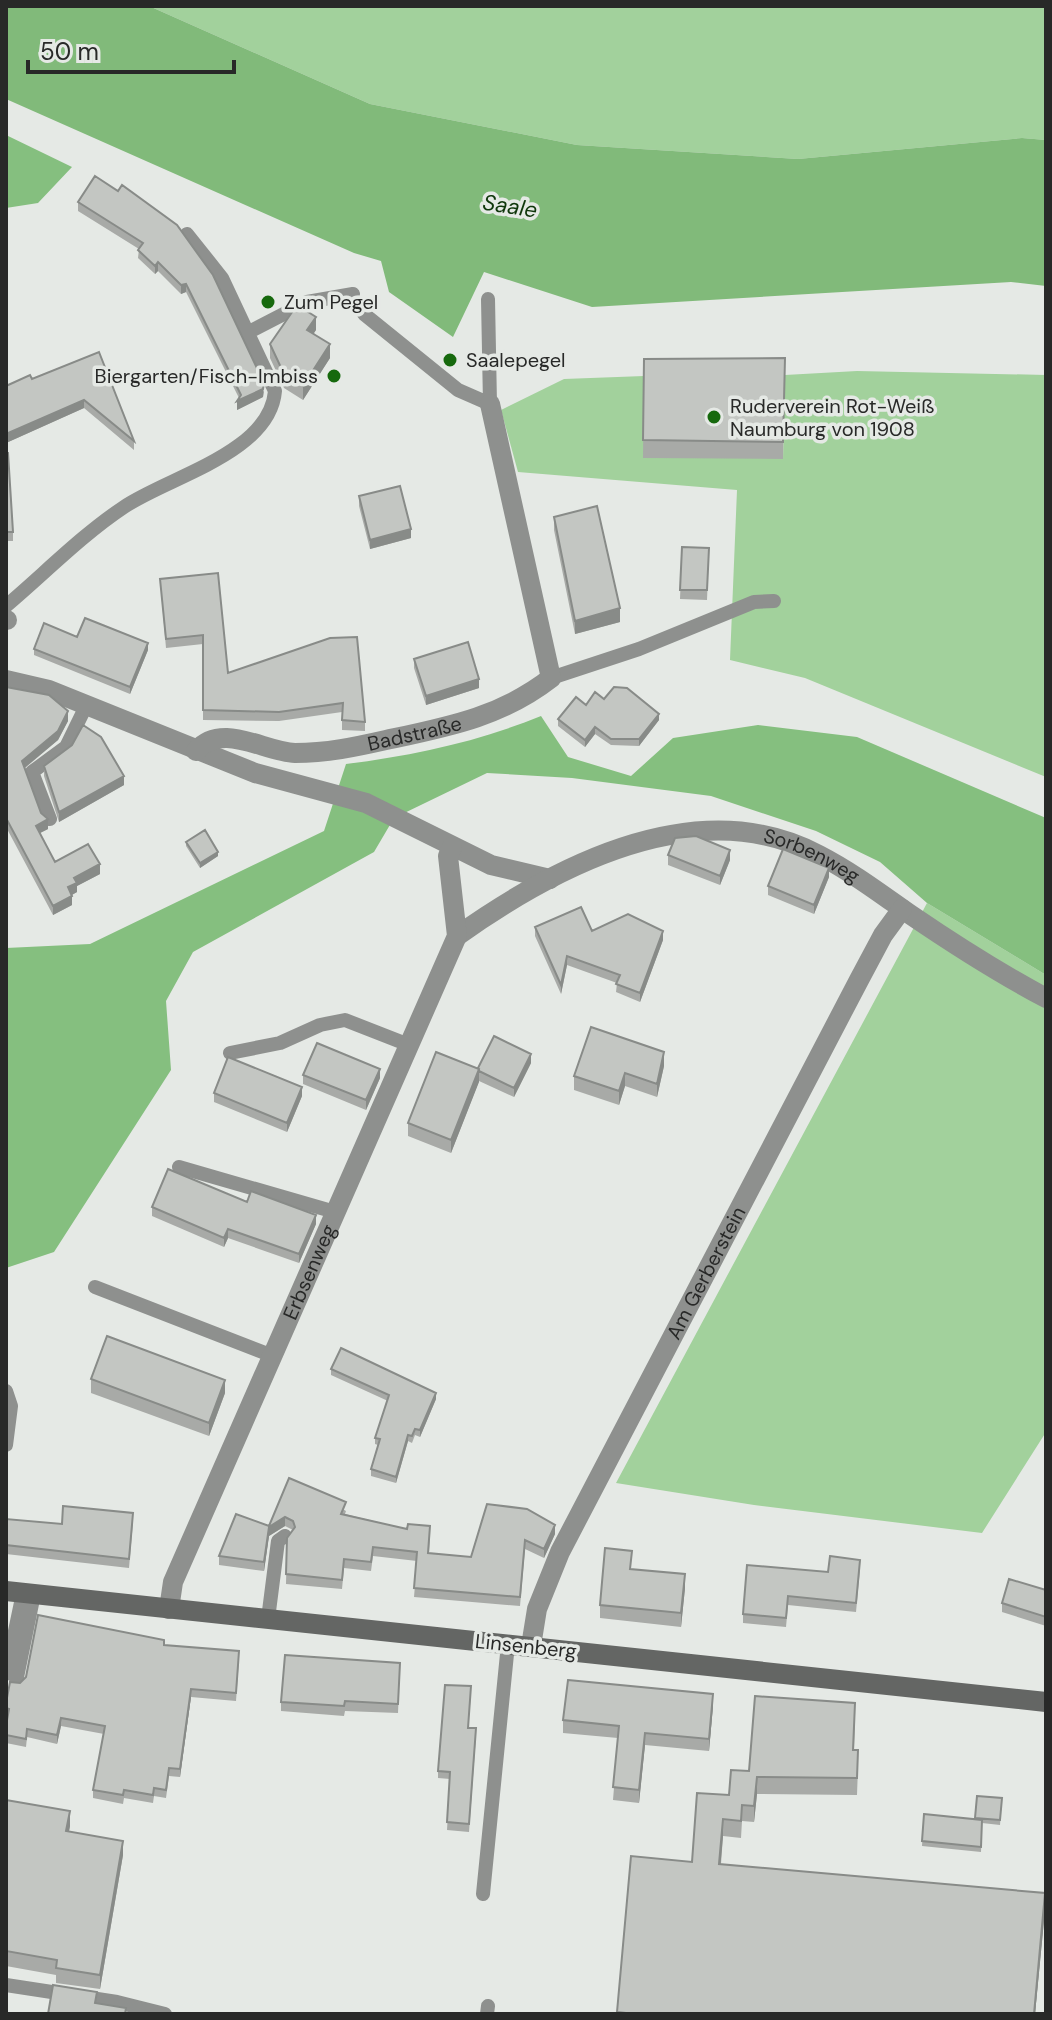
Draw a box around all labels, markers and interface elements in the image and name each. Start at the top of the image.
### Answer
scale bar [28,24,234,74]
text: 50 m [40,36,99,67]
water label: Saale [481,187,539,225]
place label: Zum Pegel [284,289,378,315]
marker: Zum Pegel [259,293,277,311]
place label: Saalepegel [466,347,566,373]
marker: Saalepegel [441,351,459,369]
place label: Biergarten/Fisch-Imbiss [95,363,318,389]
marker: Biergarten/Fisch-Imbiss [325,367,343,385]
place label: Ruderverein Rot-Weiß Naumburg von 1908 [730,393,934,442]
marker: Ruderverein Rot-Weiß Naumburg von 1908 [705,408,723,426]
street label: Badstraße [365,710,464,757]
street label: Sorbenweg [761,822,865,889]
street label: Am Gerberstein [660,1202,751,1344]
street label: Erbsenweg [277,1220,342,1324]
street label: Linsenberg [474,1628,578,1664]

